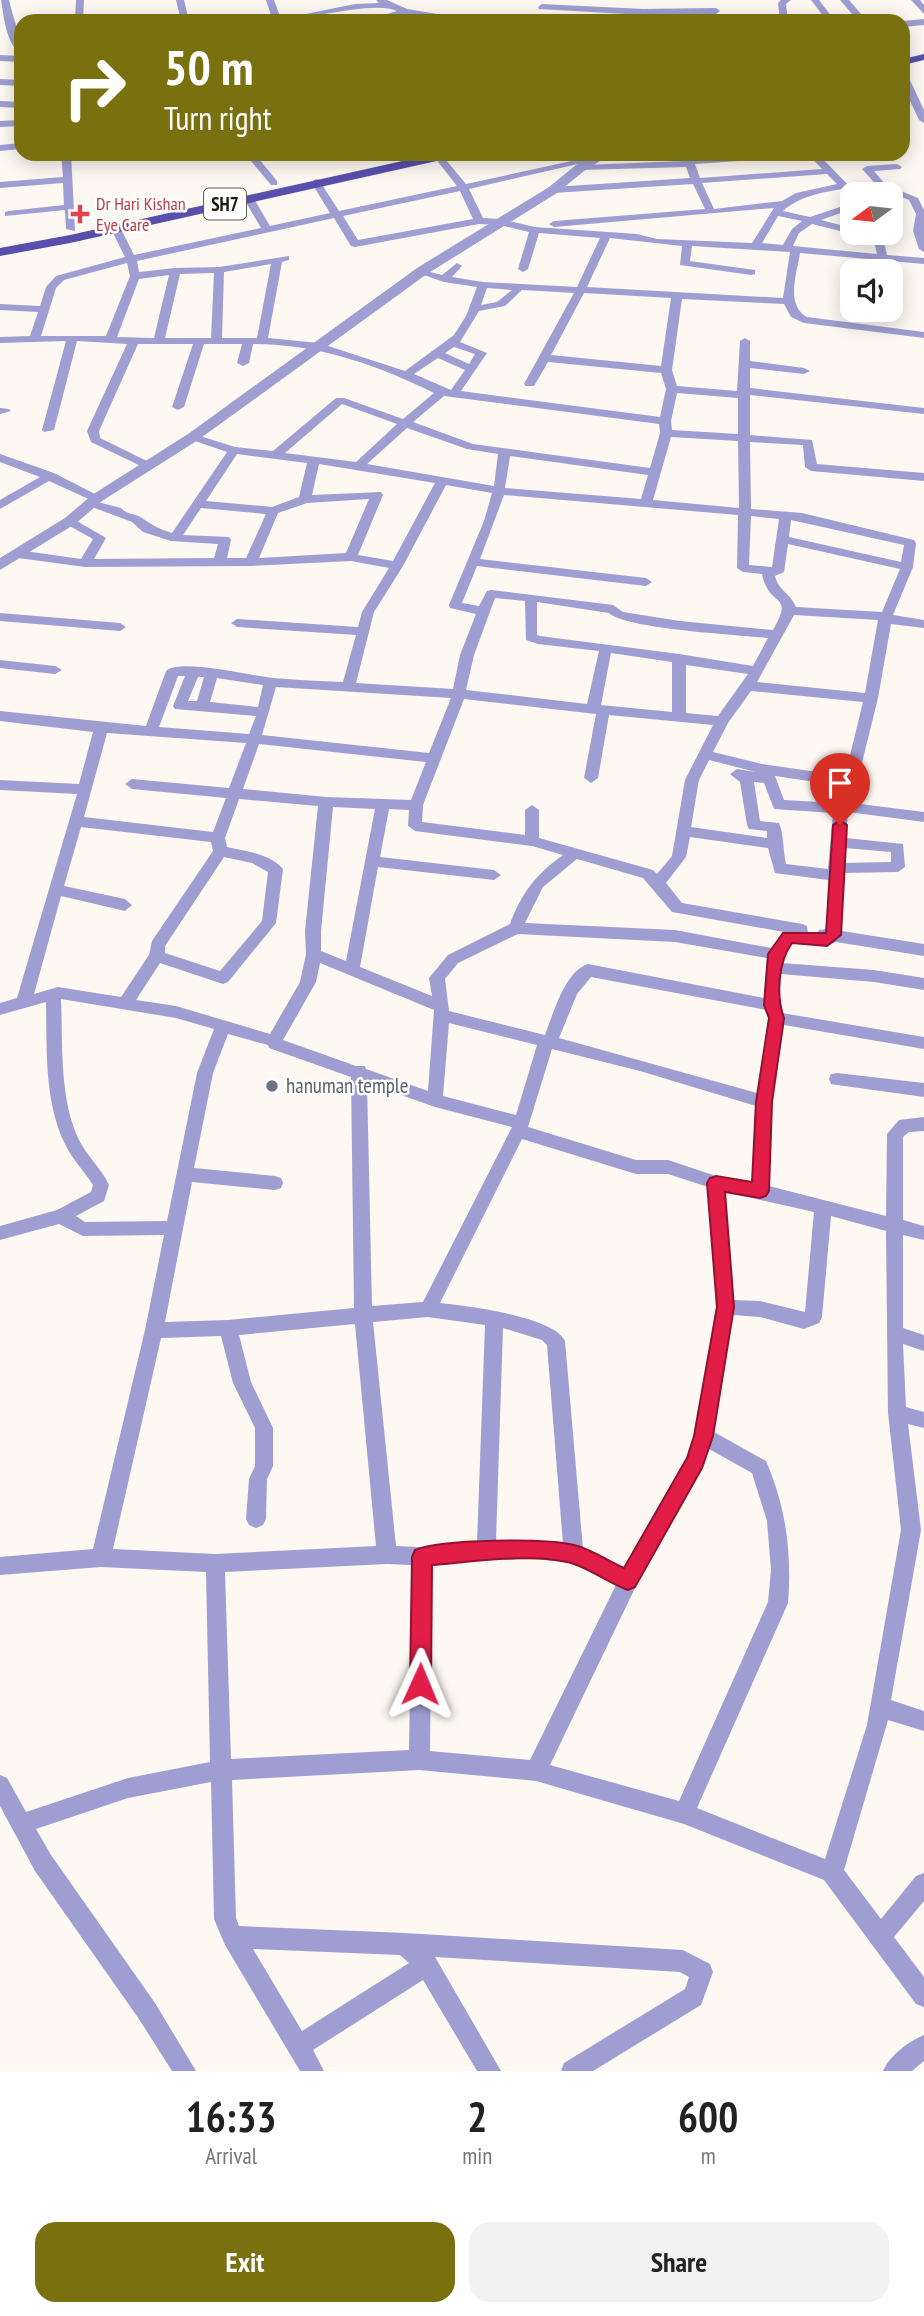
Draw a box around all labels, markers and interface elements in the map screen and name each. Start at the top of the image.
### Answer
text: 50 m [164,35,253,99]
icon: right [49,42,140,133]
text: Turn right [164,97,272,139]
north arrow [840,182,903,245]
map controls [840,182,903,322]
road number: SH7 [204,188,246,220]
place label: Dr Hari Kishan Eye Care [96,192,186,236]
marker: Dr Hari Kishan Eye Care [70,204,90,224]
button: sound [840,259,903,322]
pin [810,753,870,825]
icon: arrive [821,764,859,802]
place label: hanuman temple [286,1072,408,1099]
marker: hanuman temple [264,1078,280,1094]
position arrow [383,1647,457,1721]
text: 16:33 [186,2089,277,2144]
text: 2 [467,2089,487,2144]
text: 600 [678,2089,738,2144]
text: Arrival [205,2141,257,2170]
text: min [462,2141,492,2170]
text: m [701,2141,716,2170]
button: Exit [35,2222,455,2302]
button: Share [469,2222,889,2302]

